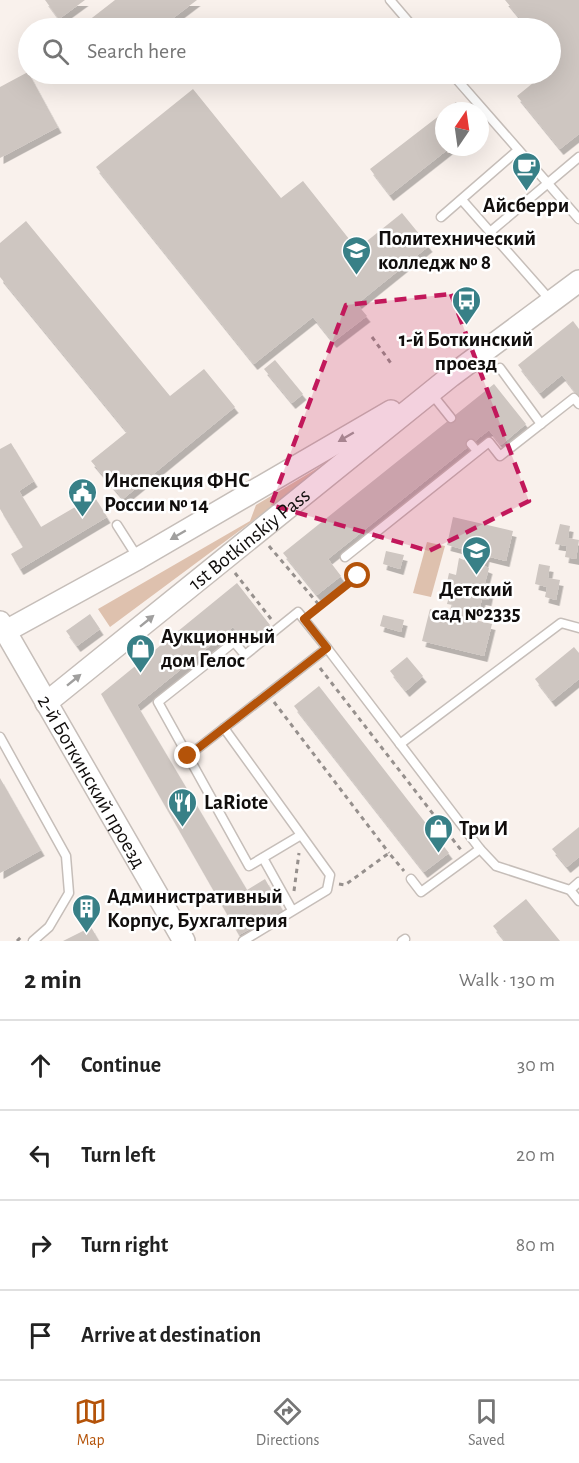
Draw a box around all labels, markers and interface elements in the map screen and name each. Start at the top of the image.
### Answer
search box [18,18,561,84]
icon: search [39,35,72,68]
text: Search here [87,40,186,62]
north arrow [435,102,489,156]
cafe icon: Айсберри [510,150,542,192]
place label: Айсберри [483,195,569,216]
place label: Политехнический колледж № 8 [378,228,536,273]
school or university icon: Политехнический колледж № 8 [341,234,373,276]
bus stop icon: 1-й Боткинский проезд [450,284,482,326]
place label: 1-й Боткинский проезд [399,329,533,374]
one-way arrow [337,432,354,442]
place label: Инспекция ФНС России № 14 [104,470,250,515]
public building icon: Инспекция ФНС России № 14 [67,476,99,518]
street label: 1st Botkinskiy Pass [185,484,314,594]
one-way arrow [170,530,186,541]
school or university icon: Детский сад №2335 [460,534,492,576]
route start [344,562,370,588]
place label: Детский сад №2335 [431,579,521,624]
one-way arrow [139,615,155,628]
place label: Аукционный дом Гелос [161,626,275,671]
shop icon: Аукционный дом Гелос [124,632,156,674]
one-way arrow [66,674,82,687]
street label: 2-й Боткинский проезд [33,692,150,872]
route end [174,742,200,768]
restaurant icon: LaRiote [167,786,199,828]
place label: LaRiote [204,792,268,813]
shop icon: Три И [422,812,454,854]
place label: Три И [459,818,509,839]
place label: Административный Корпус, Бухгалтерия [107,886,288,931]
building icon: Административный Корпус, Бухгалтерия [70,892,102,934]
text: 2 min [24,967,82,993]
text: Walk · 130 m [459,970,555,990]
icon: ahead [24,1049,57,1082]
text: Continue [81,1054,161,1076]
text: 30 m [517,1055,555,1075]
icon: left [24,1139,57,1172]
text: Turn left [81,1144,155,1166]
text: 20 m [516,1145,555,1165]
icon: right [24,1229,57,1262]
text: Turn right [81,1234,168,1256]
text: 80 m [516,1235,555,1255]
icon: arrive [24,1319,57,1352]
text: Arrive at destination [81,1324,261,1346]
tab: Map [74,1395,107,1450]
tab: Directions [256,1395,320,1450]
tab: Saved [468,1395,505,1450]

